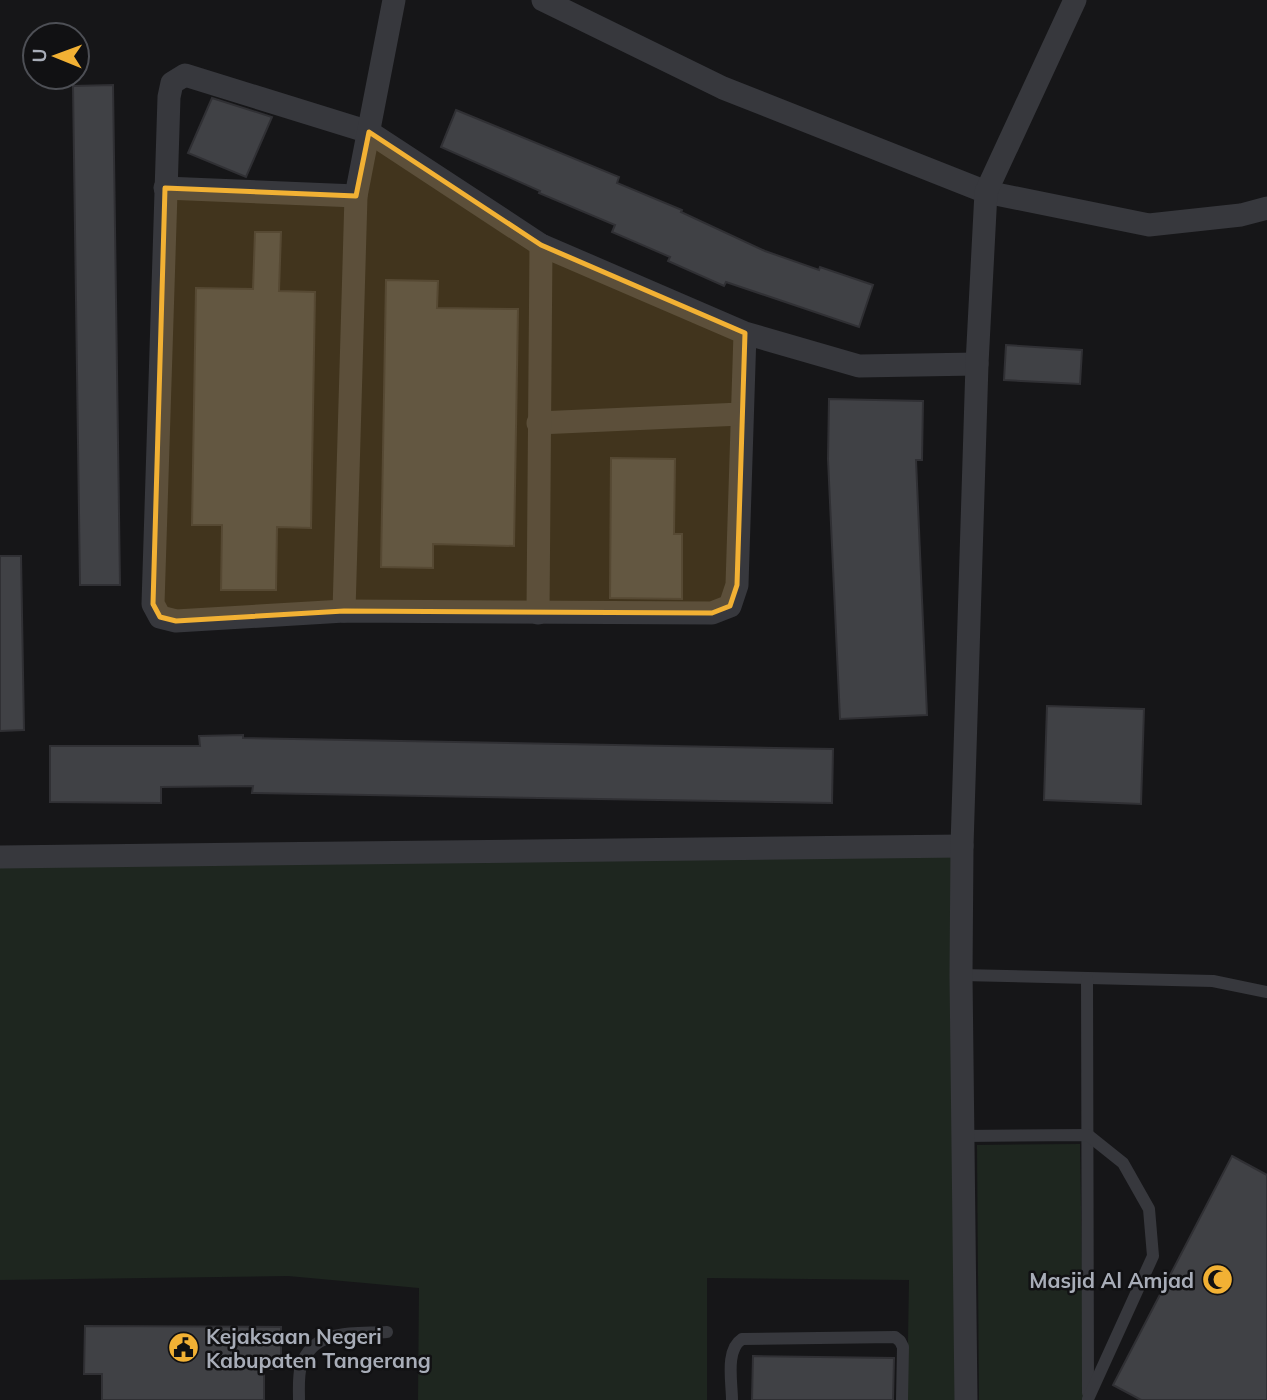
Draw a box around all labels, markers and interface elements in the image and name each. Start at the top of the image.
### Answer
north arrow [21,21,91,91]
text: U [27,48,51,63]
mosque icon: Masjid Al Amjad [1200,1263,1234,1297]
place label: Masjid Al Amjad [1029,1267,1194,1293]
place label: Kejaksaan Negeri Kabupaten Tangerang [206,1323,431,1373]
public building icon: Kejaksaan Negeri Kabupaten Tangerang [166,1331,200,1365]

